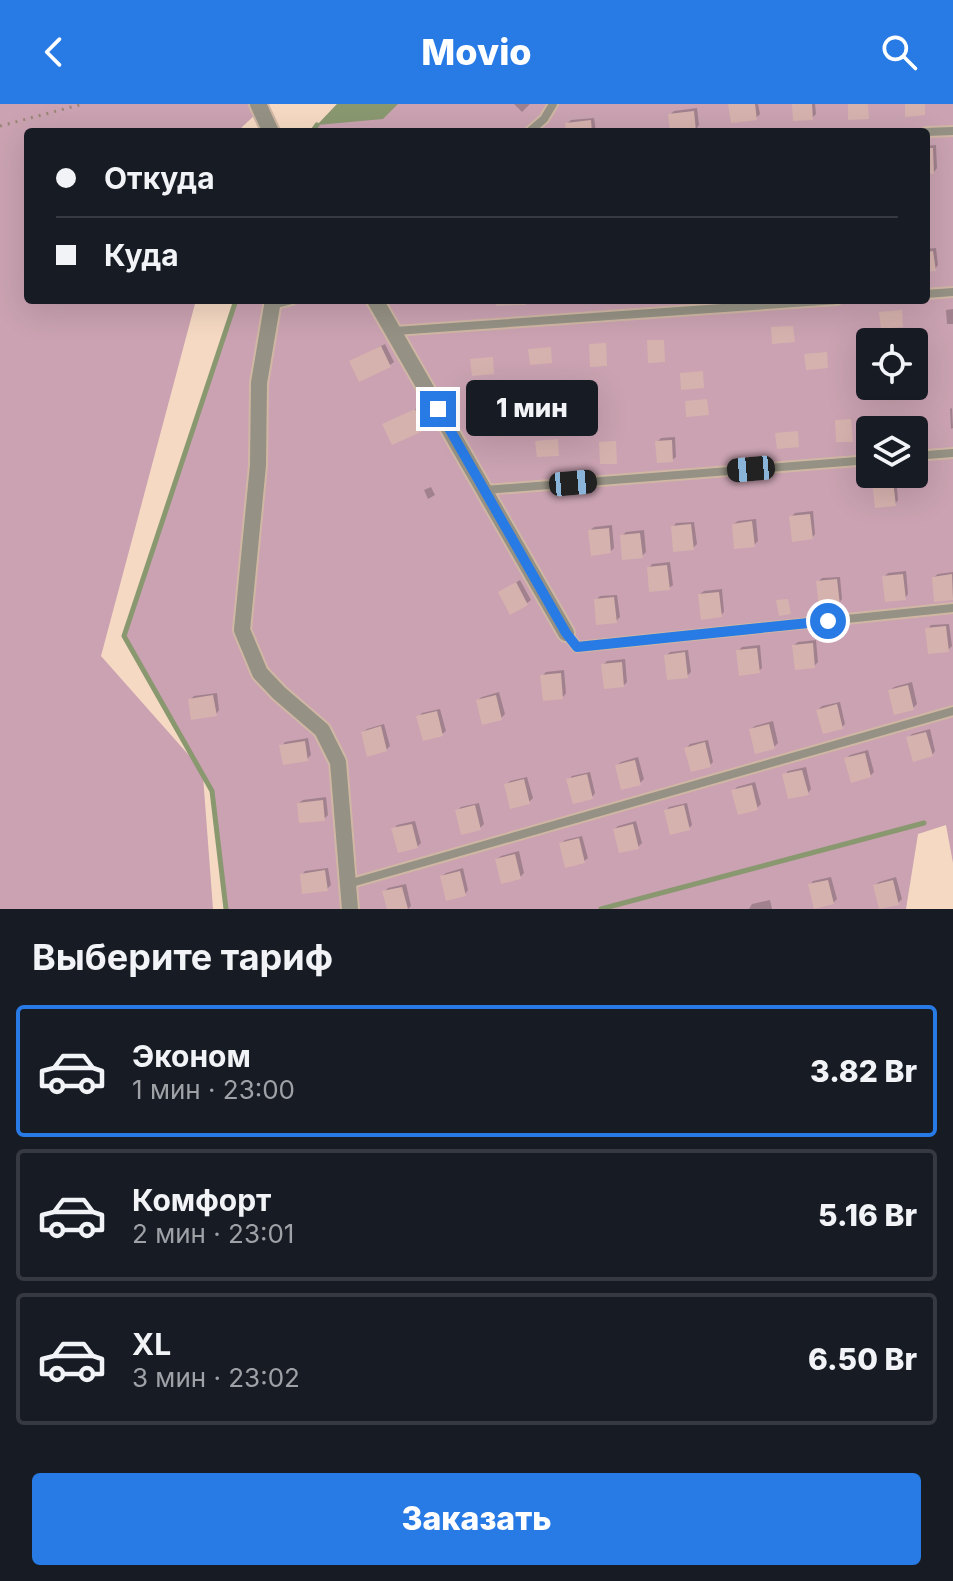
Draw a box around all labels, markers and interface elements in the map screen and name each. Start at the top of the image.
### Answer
icon: back [32,30,76,74]
text: Movio [421,30,532,74]
icon: search [877,30,921,74]
text: Откуда [104,160,215,196]
text: Куда [104,237,179,273]
map controls [856,328,928,488]
button: locate [856,328,928,400]
callout: 1 мин [466,381,598,437]
route end [420,391,456,427]
text: 1 мин [496,392,568,423]
button: layers [856,416,928,488]
car [726,455,776,483]
car [548,469,598,497]
route start [810,603,846,639]
text: Выберите тариф [32,935,333,979]
icon: car [36,1035,108,1107]
text: Эконом [132,1038,251,1074]
text: 3.82 Br [810,1053,917,1089]
text: 1 мин · 23:00 [132,1074,295,1105]
icon: car [36,1179,108,1251]
text: Комфорт [132,1182,271,1218]
text: 5.16 Br [818,1197,917,1233]
text: 2 мин · 23:01 [132,1218,294,1249]
icon: car [36,1323,108,1395]
text: XL [132,1326,171,1362]
text: 6.50 Br [808,1341,917,1377]
text: 3 мин · 23:02 [132,1362,300,1393]
button: Заказать [32,1473,921,1565]

